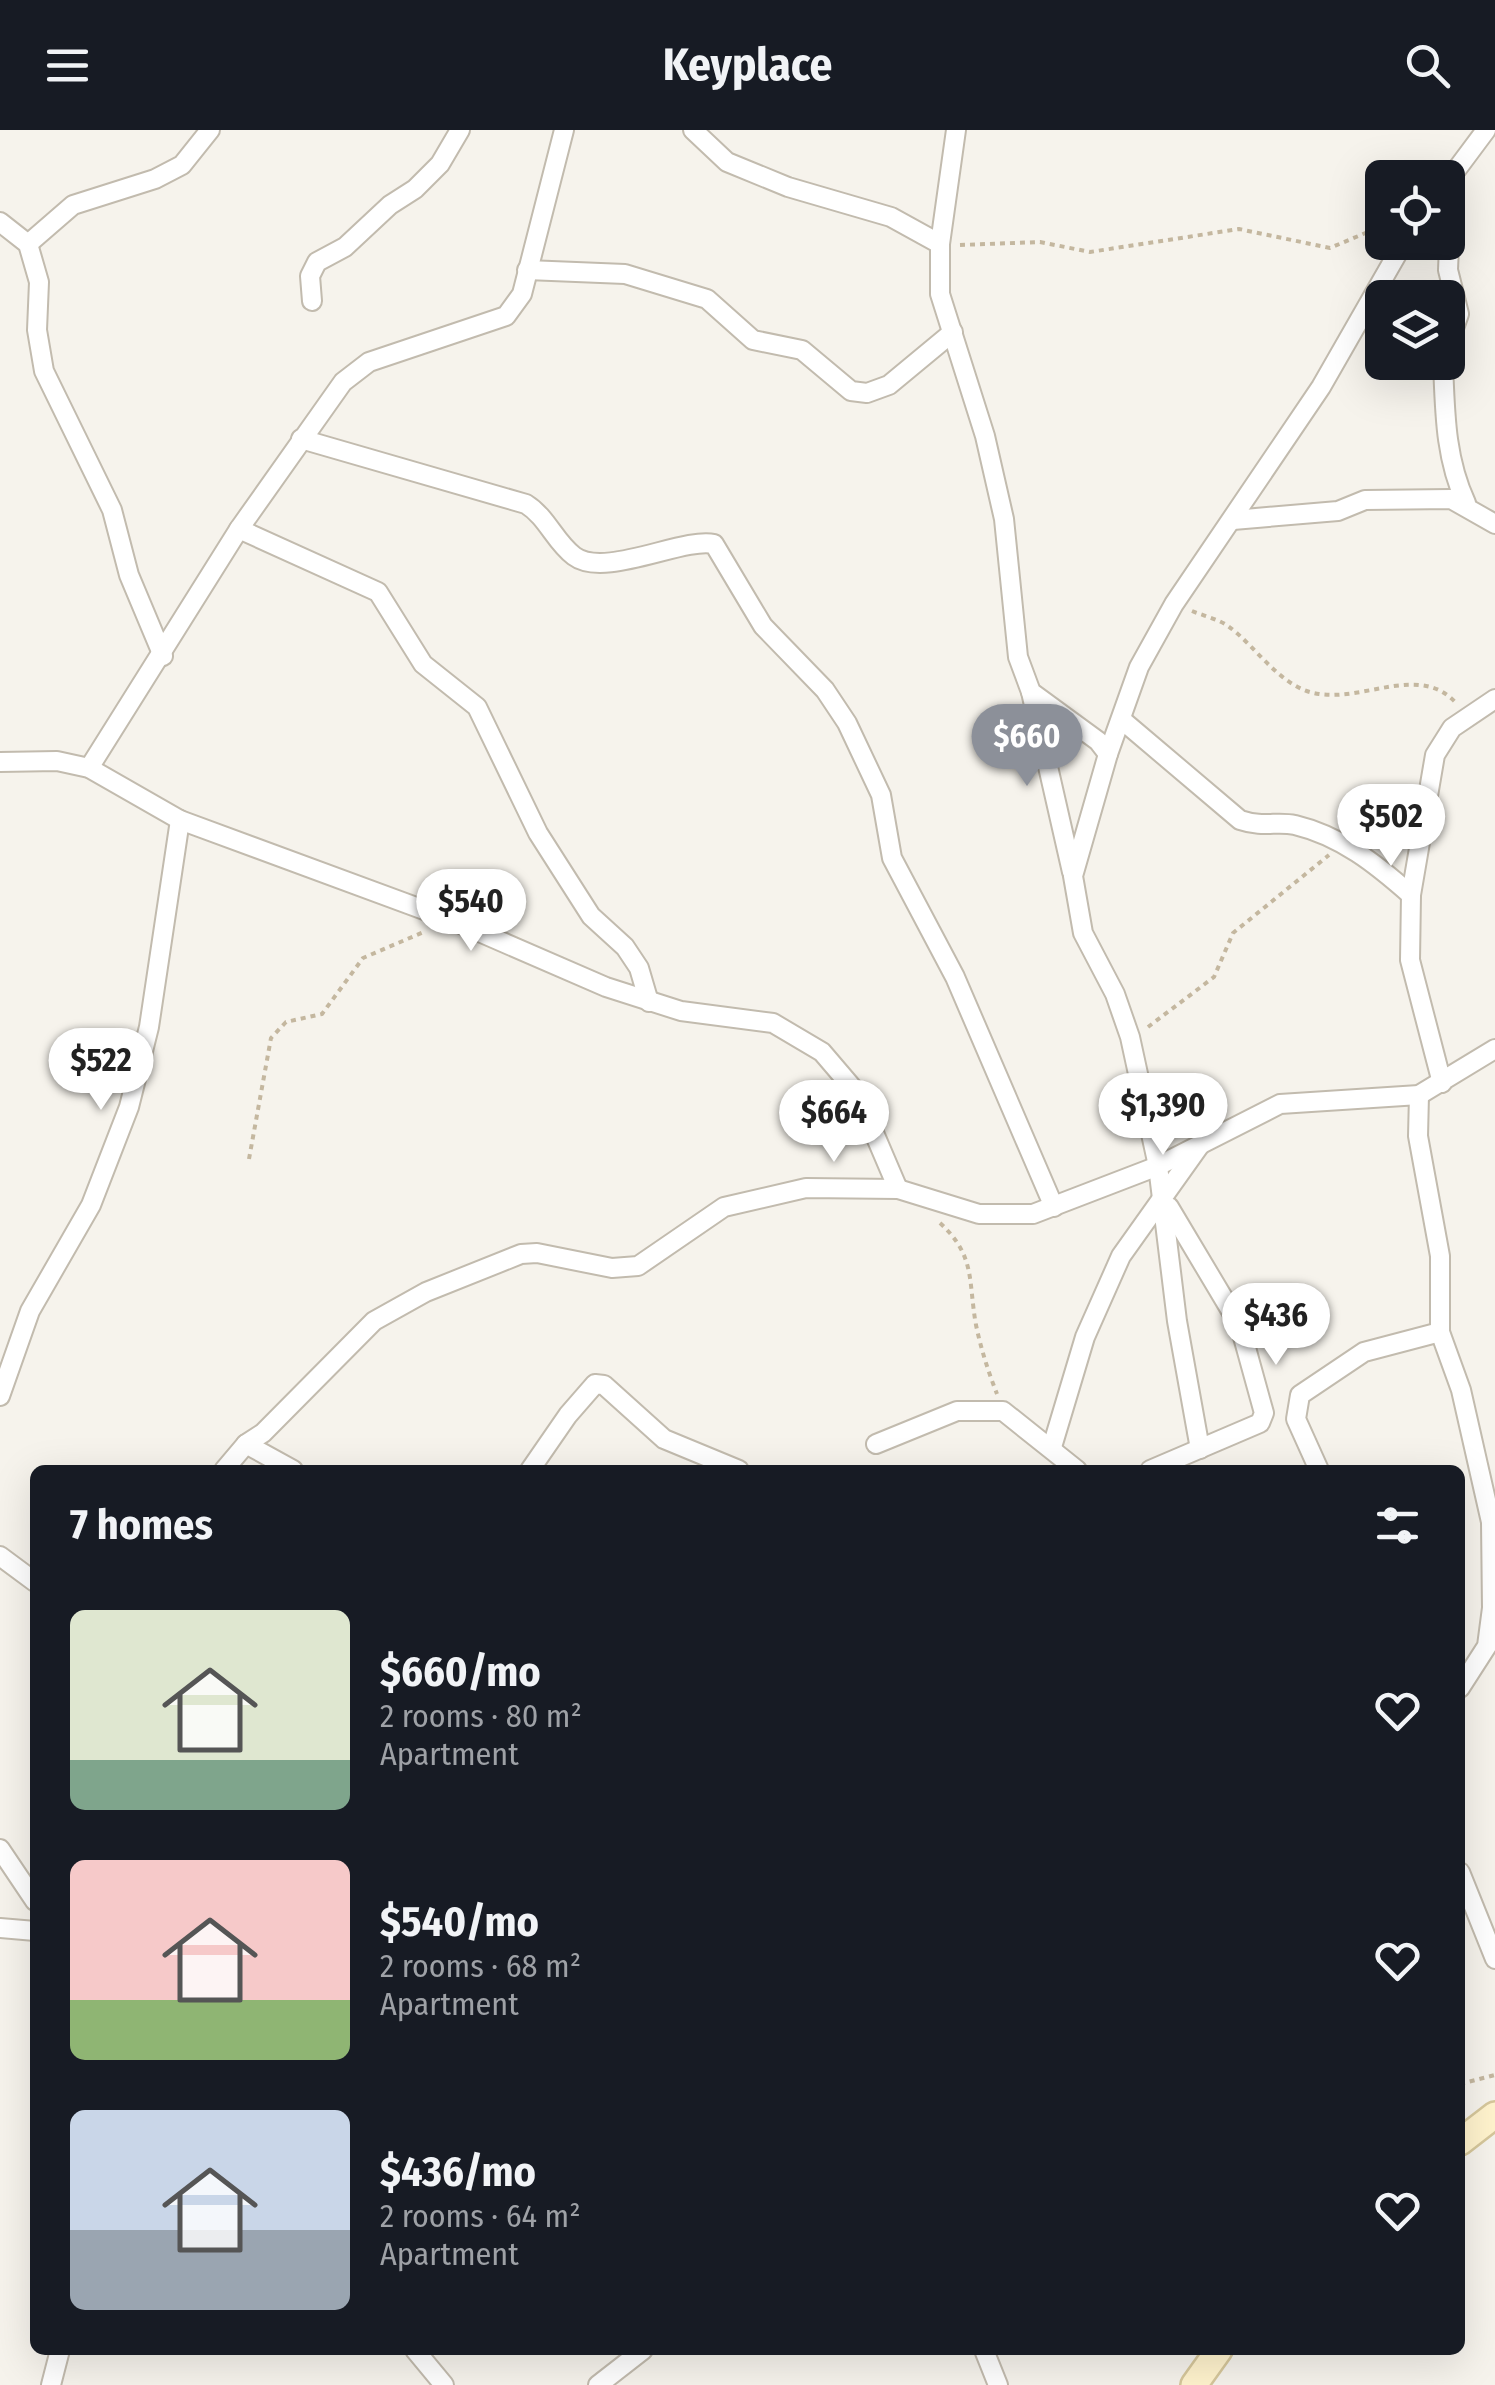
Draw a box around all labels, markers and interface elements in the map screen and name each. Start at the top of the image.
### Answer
icon: menu [40,38,95,93]
text: Keyplace [663,38,832,92]
icon: search [1400,38,1455,93]
map controls [1365,160,1465,380]
button: locate [1365,160,1465,260]
button: layers [1365,280,1465,380]
pin: $660 [968,704,1086,789]
text: $660 [994,717,1060,755]
pin: $502 [1332,784,1450,869]
text: $502 [1359,797,1423,835]
pin: $540 [412,869,530,954]
text: $540 [438,882,504,920]
pin: $522 [42,1028,160,1113]
text: $522 [71,1041,131,1079]
pin: $1,390 [1082,1073,1244,1158]
pin: $664 [775,1080,893,1165]
text: $1,390 [1121,1086,1205,1124]
text: $664 [801,1093,867,1131]
pin: $436 [1217,1283,1335,1368]
text: $436 [1244,1296,1308,1334]
icon: filters [1370,1498,1425,1553]
text: 7 homes [70,1500,213,1550]
text: $660/mo [380,1647,541,1697]
icon: home [150,1650,270,1770]
icon: heart [1370,1683,1425,1738]
text: 2 rooms · 80 m² [380,1697,582,1735]
text: Apartment [380,1735,519,1773]
text: $540/mo [380,1897,539,1947]
icon: home [150,1900,270,2020]
icon: heart [1370,1933,1425,1988]
text: 2 rooms · 68 m² [380,1947,581,1985]
text: Apartment [380,1985,519,2023]
text: $436/mo [380,2147,536,2197]
icon: home [150,2150,270,2270]
icon: heart [1370,2183,1425,2238]
text: 2 rooms · 64 m² [380,2197,581,2235]
text: Apartment [380,2235,519,2273]

